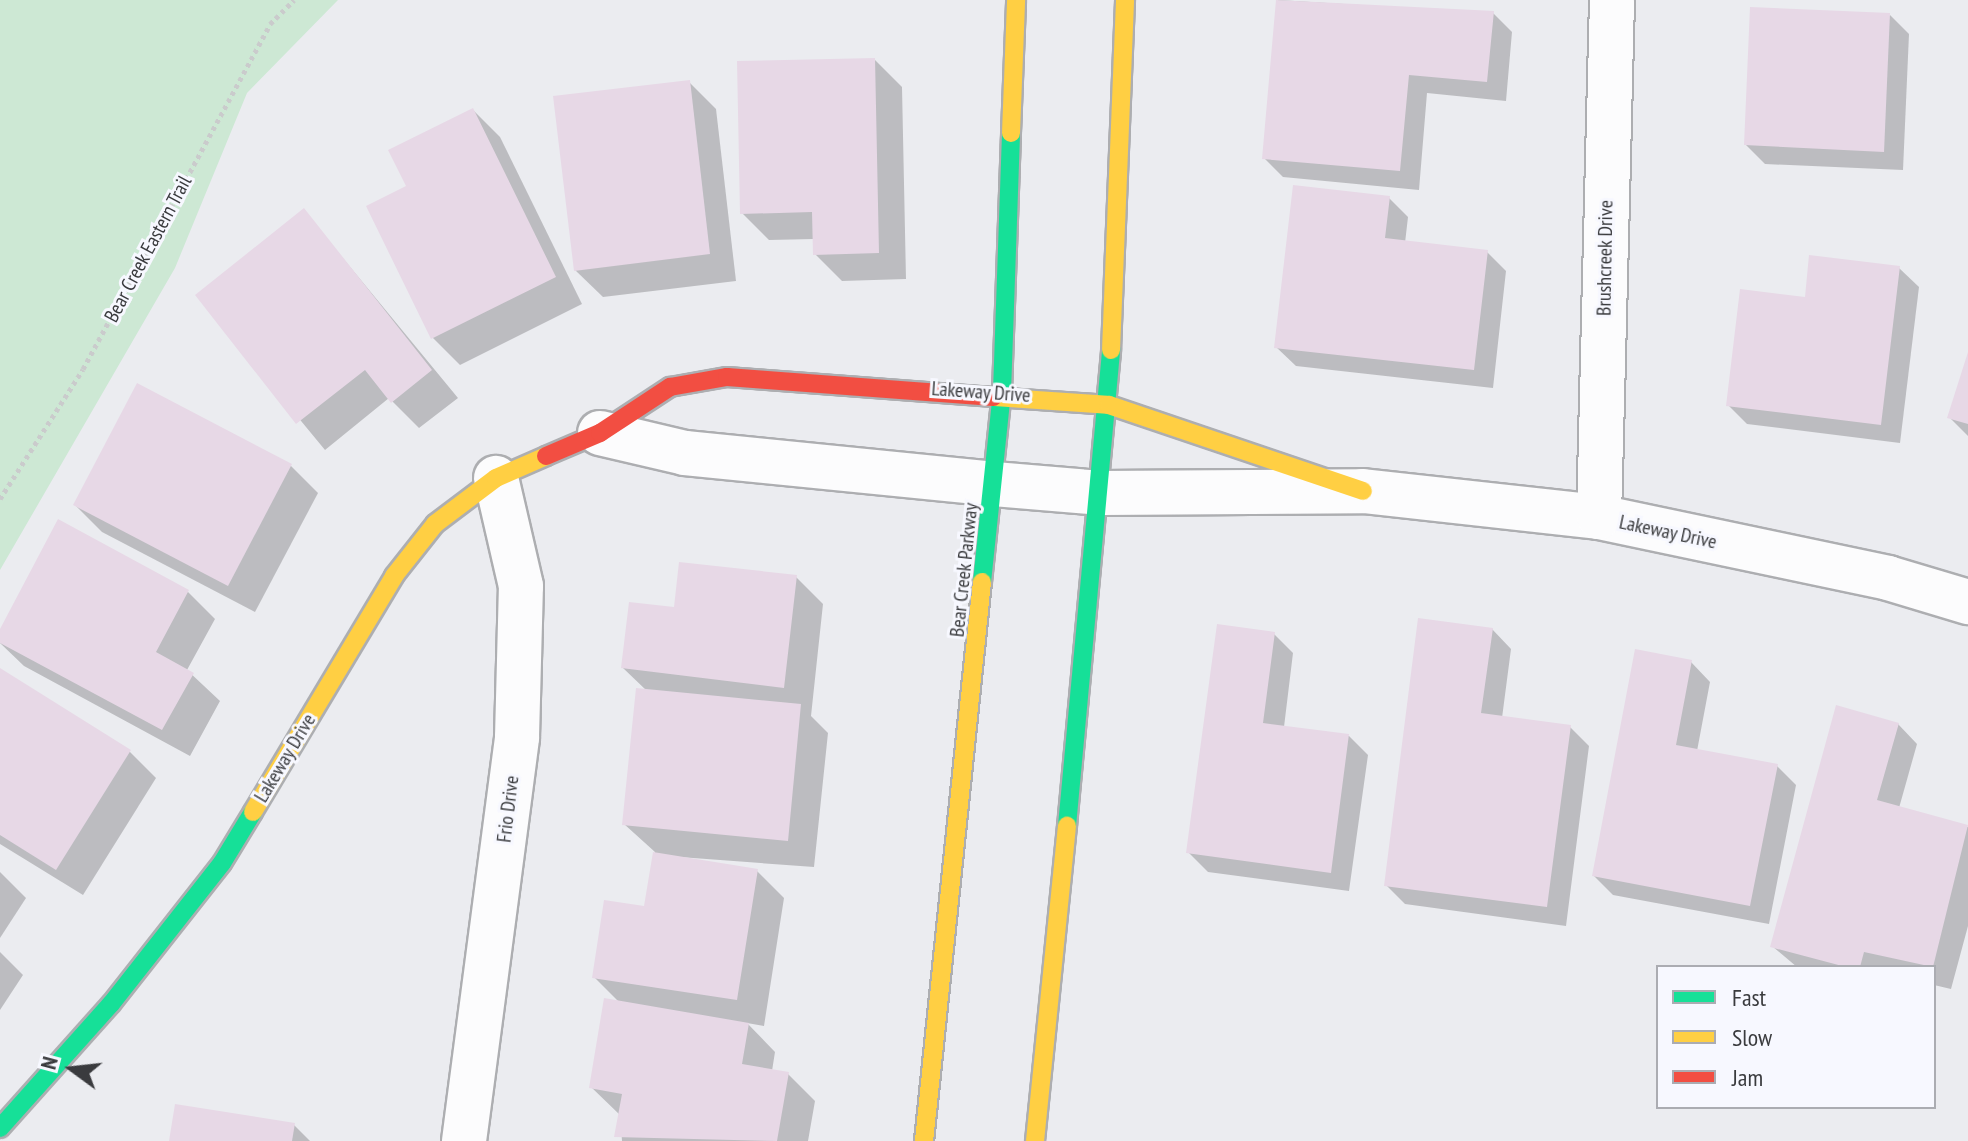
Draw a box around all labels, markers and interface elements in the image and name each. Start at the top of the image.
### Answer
street label: Bear Creek Eastern Trail [99,171,197,327]
street label: Brushcreek Drive [1592,200,1618,316]
street label: Lakeway Drive [930,377,1032,407]
street label: Bear Creek Parkway [945,502,983,638]
street label: Lakeway Drive [1617,510,1719,554]
street label: Lakeway Drive [249,709,321,807]
street label: Frio Drive [492,774,524,844]
legend [1656,965,1936,1109]
text: Fast [1732,982,1766,1013]
text: Slow [1732,1022,1772,1053]
north arrow [32,1029,112,1109]
text: N [34,1053,64,1072]
text: Jam [1732,1062,1763,1093]

